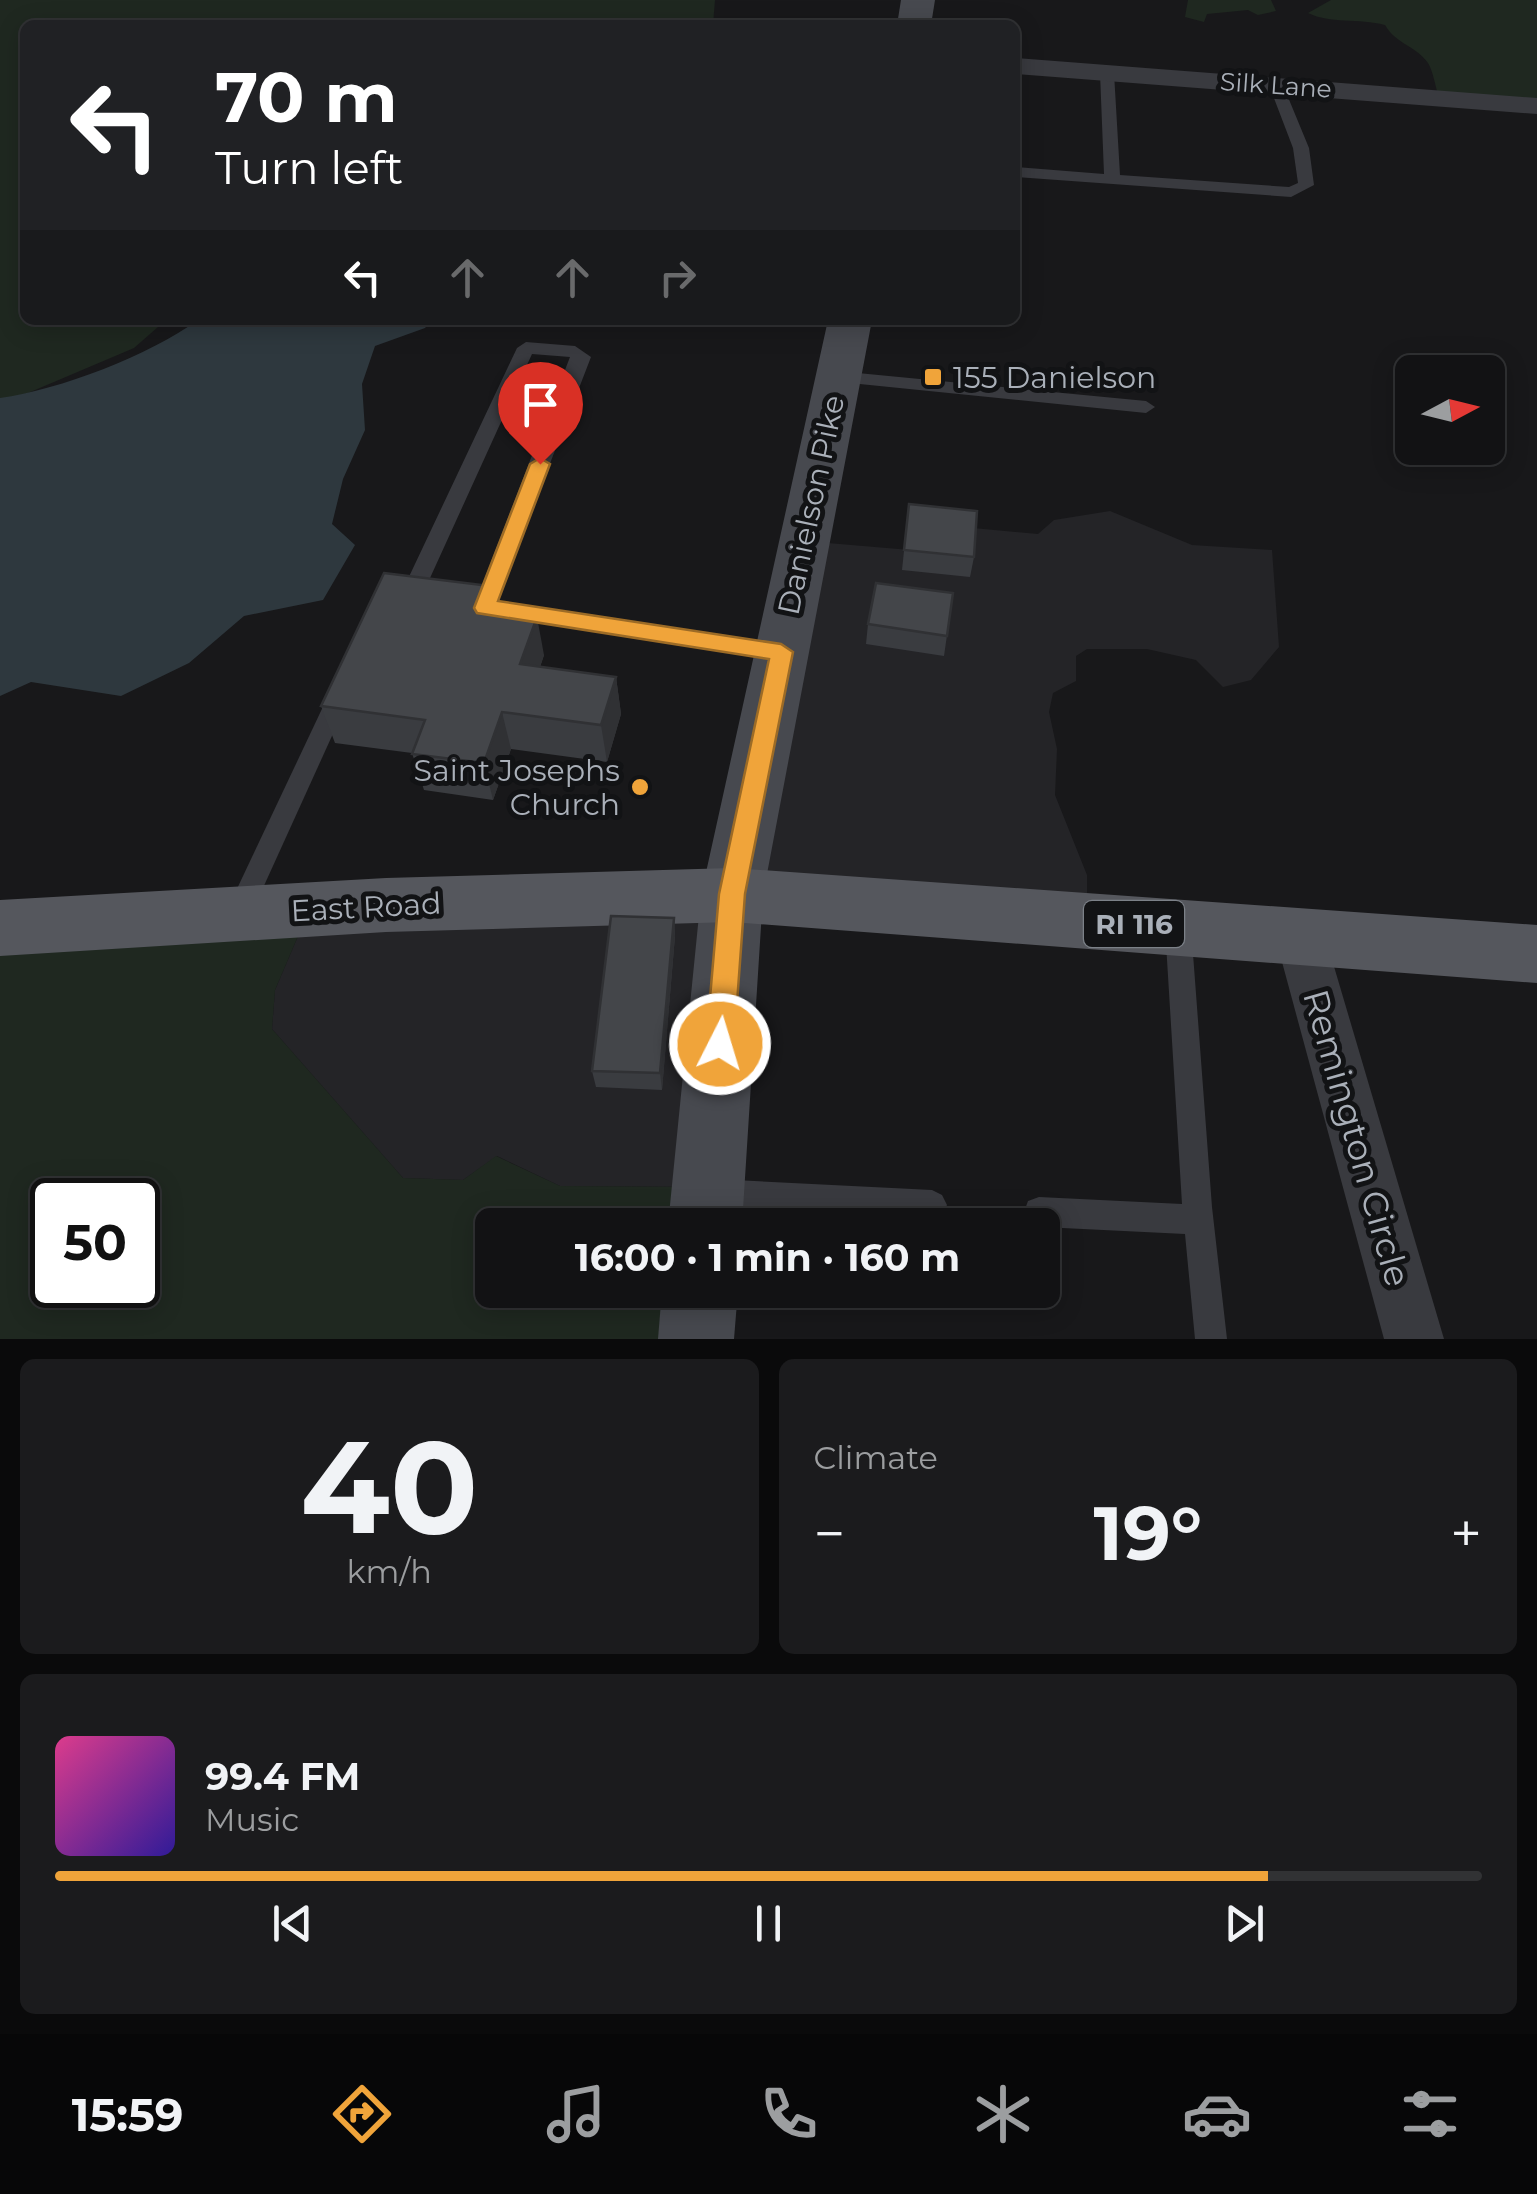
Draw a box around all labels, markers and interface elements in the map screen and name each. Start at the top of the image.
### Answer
text: 70 m [215,54,398,140]
icon: left [50,60,180,190]
street label: Silk Lane [1219,66,1333,104]
text: Turn left [215,140,403,195]
icon: left [335,250,390,305]
icon: ahead [440,250,495,305]
icon: ahead [545,250,600,305]
icon: right [650,250,705,305]
north arrow [1395,355,1505,465]
map controls [1395,355,1505,465]
place label: 155 Danielson [953,359,1156,396]
pin [498,362,583,465]
marker: 155 Danielson [922,366,944,388]
icon: arrive [513,377,568,432]
street label: Danielson Pike [770,392,852,618]
place label: Saint Josephs Church [414,752,620,823]
marker: Saint Josephs Church [629,776,651,798]
street label: East Road [290,885,442,929]
road number: RI 116 [1084,901,1184,947]
street label: Remington Circle [1294,985,1420,1291]
position arrow [668,992,772,1096]
speed limit sign: 50 [30,1178,160,1308]
text: 16:00 · 1 min · 160 m [575,1234,960,1281]
text: 40 [300,1407,478,1566]
text: Climate [814,1438,938,1477]
text: 19° [1093,1487,1202,1579]
text: − [814,1500,845,1567]
text: + [1450,1500,1482,1567]
text: km/h [347,1552,432,1591]
text: 99.4 FM [205,1753,360,1800]
text: Music [205,1800,299,1839]
icon: previous [265,1896,320,1951]
icon: pause [741,1896,796,1951]
icon: next [1217,1896,1272,1951]
icon: directions [327,2079,397,2149]
icon: music [541,2079,611,2149]
icon: phone [754,2079,824,2149]
icon: climate [968,2079,1038,2149]
icon: car [1182,2079,1252,2149]
icon: filters [1395,2079,1465,2149]
text: 15:59 [72,2087,183,2142]

